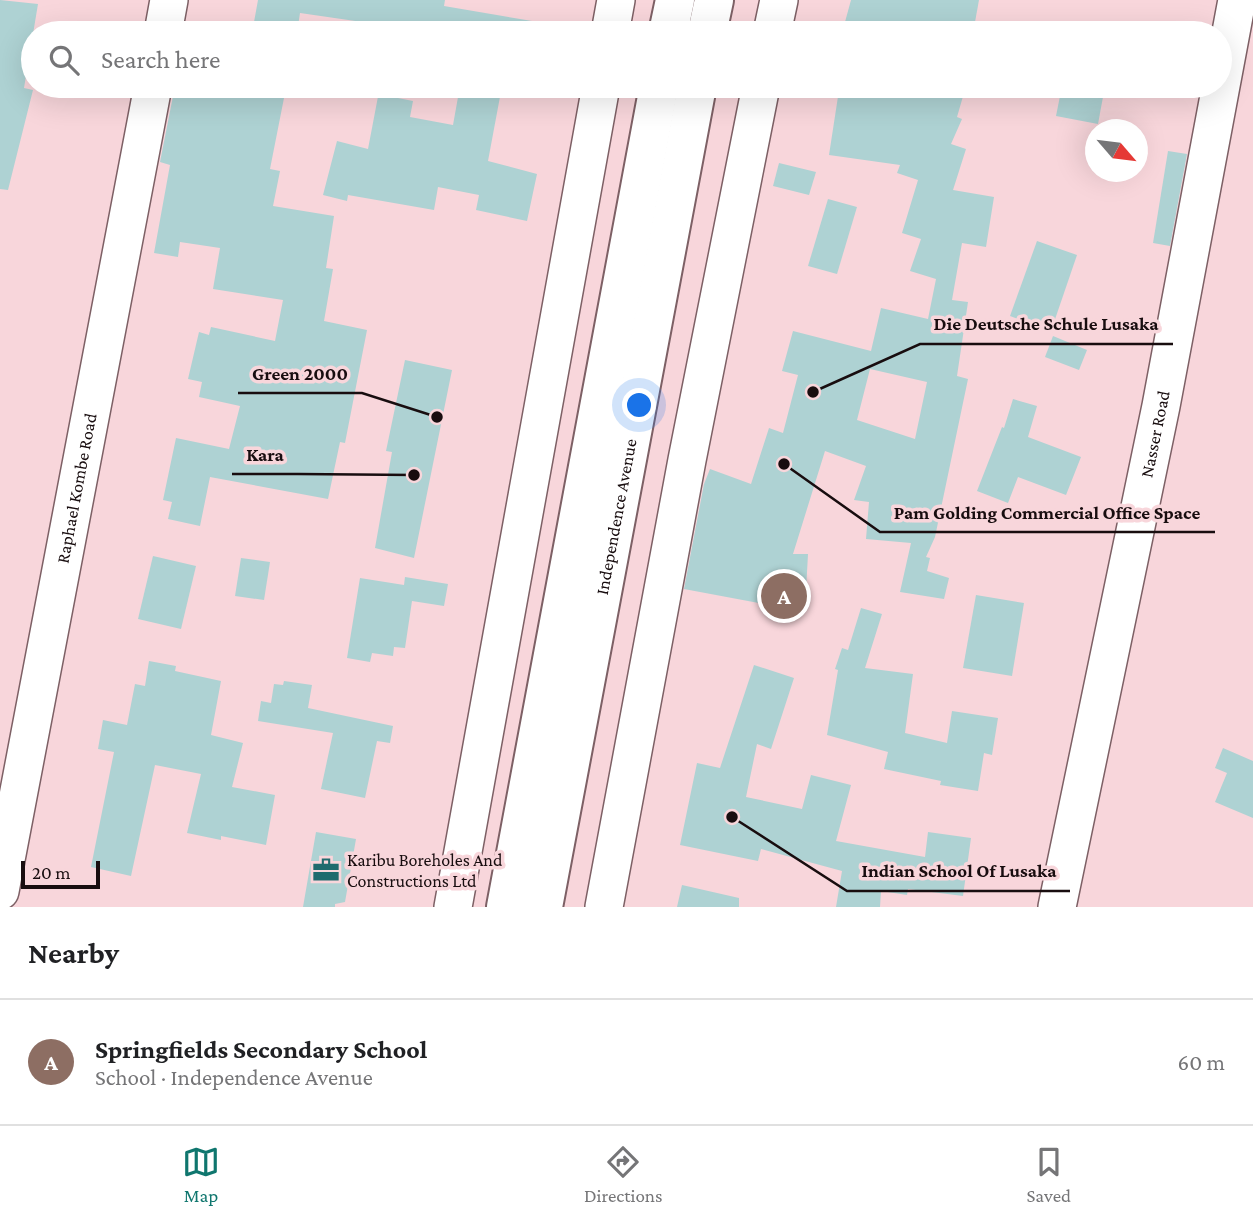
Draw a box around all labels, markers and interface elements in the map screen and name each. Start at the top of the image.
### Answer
search box [21,21,1232,98]
icon: search [45,41,83,79]
text: Search here [101,45,220,74]
north arrow [1085,119,1148,182]
callout: Die Deutsche Schule Lusaka [920,304,1173,344]
text: Die Deutsche Schule Lusaka [934,313,1159,334]
callout: Green 2000 [238,353,362,393]
text: Green 2000 [252,363,348,384]
your location [622,388,656,422]
street label: Nasser Road [1136,388,1174,479]
street label: Raphael Kombe Road [53,411,101,565]
callout: Kara [232,434,298,474]
street label: Independence Avenue [592,437,641,596]
text: Kara [246,444,285,465]
callout: Pam Golding Commercial Office Space [880,492,1215,532]
text: Pam Golding Commercial Office Space [894,502,1200,523]
pin: A [761,570,807,622]
place label: Karibu Boreholes And Constructions Ltd [347,850,503,891]
callout: Indian School Of Lusaka [847,851,1070,891]
office icon: Karibu Boreholes And Constructions Ltd [311,855,341,885]
scale bar [21,858,100,890]
text: Indian School Of Lusaka [862,860,1057,881]
text: 20 m [32,862,71,883]
text: Nearby [28,936,119,969]
text: Springfields Secondary School [95,1035,427,1064]
text: A [44,1049,58,1075]
text: 60 m [1178,1049,1225,1075]
text: School · Independence Avenue [95,1064,373,1090]
tab: Map [182,1143,220,1206]
tab: Directions [584,1143,663,1206]
tab: Saved [1026,1143,1071,1206]

